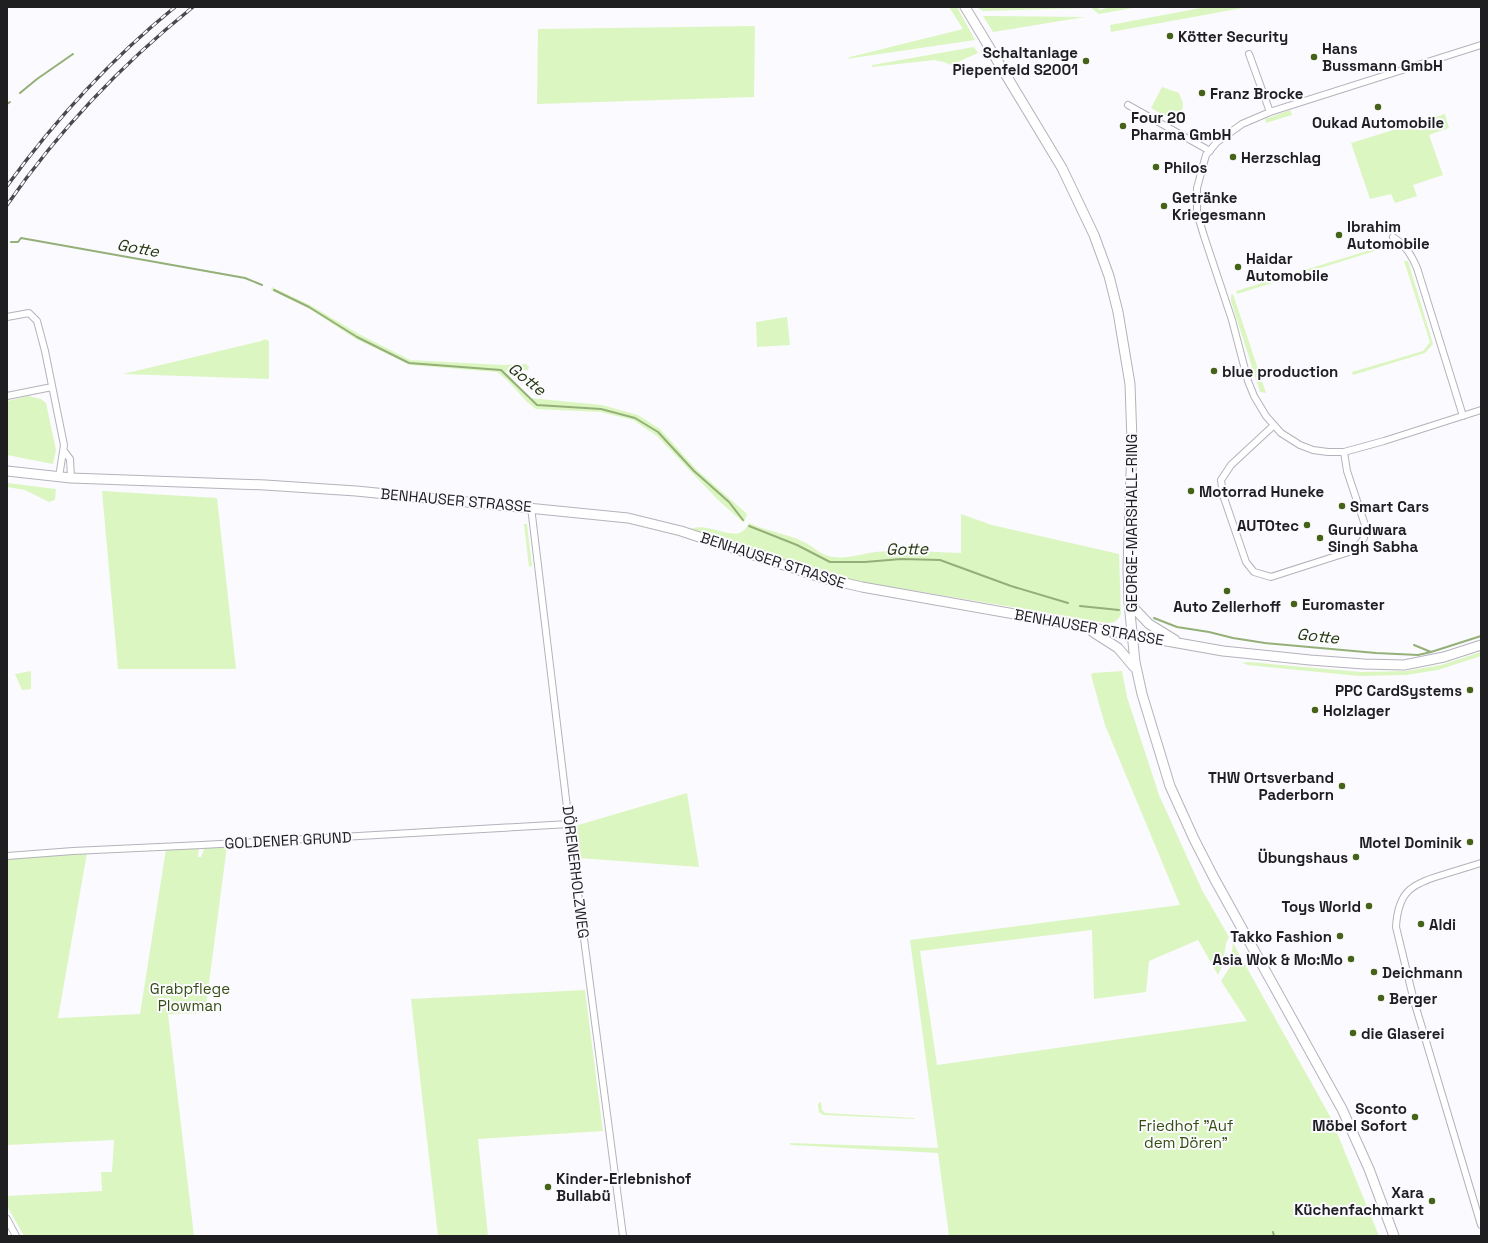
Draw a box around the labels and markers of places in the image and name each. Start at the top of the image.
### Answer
place label: Kötter Security [1178,27,1288,46]
marker: Kötter Security [1165,31,1175,41]
place label: Hans Bussmann GmbH [1322,39,1443,75]
place label: Schaltanlage Piepenfeld S2001 [952,43,1078,79]
marker: Hans Bussmann GmbH [1309,52,1319,62]
marker: Schaltanlage Piepenfeld S2001 [1081,56,1091,66]
place label: Franz Brocke [1210,84,1304,103]
marker: Franz Brocke [1197,88,1207,98]
marker: Oukad Automobile [1373,102,1383,112]
place label: Four 20 Pharma GmbH [1131,108,1231,144]
place label: Oukad Automobile [1312,113,1444,132]
marker: Four 20 Pharma GmbH [1118,121,1128,131]
place label: Herzschlag [1241,148,1321,167]
marker: Herzschlag [1228,152,1238,162]
place label: Philos [1164,158,1207,177]
marker: Philos [1151,162,1161,172]
place label: Getränke Kriegesmann [1172,188,1266,224]
marker: Getränke Kriegesmann [1159,201,1169,211]
place label: Ibrahim Automobile [1347,217,1430,253]
marker: Ibrahim Automobile [1334,230,1344,240]
place label: Haidar Automobile [1246,249,1329,285]
marker: Haidar Automobile [1233,262,1243,272]
place label: blue production [1222,362,1338,381]
marker: blue production [1209,366,1219,376]
place label: Motorrad Huneke [1199,482,1325,501]
marker: Motorrad Huneke [1186,486,1196,496]
place label: Smart Cars [1350,497,1429,516]
marker: Smart Cars [1337,501,1347,511]
place label: AUTOtec [1237,516,1299,535]
marker: AUTOtec [1302,520,1312,530]
place label: Gurudwara Singh Sabha [1328,520,1419,556]
marker: Gurudwara Singh Sabha [1315,533,1325,543]
marker: Auto Zellerhoff [1222,586,1232,596]
place label: Euromaster [1302,595,1385,614]
place label: Auto Zellerhoff [1173,597,1281,616]
marker: Euromaster [1289,599,1299,609]
place label: PPC CardSystems [1335,681,1462,700]
marker: PPC CardSystems [1465,685,1475,695]
place label: Holzlager [1323,701,1391,720]
marker: Holzlager [1310,705,1320,715]
place label: THW Ortsverband Paderborn [1208,768,1334,804]
marker: THW Ortsverband Paderborn [1337,781,1347,791]
place label: Motel Dominik [1359,833,1463,852]
marker: Motel Dominik [1465,837,1475,847]
place label: Übungshaus [1258,848,1348,867]
marker: Übungshaus [1351,852,1361,862]
place label: Toys World [1282,897,1361,916]
marker: Toys World [1364,901,1374,911]
place label: Aldi [1429,915,1456,934]
marker: Aldi [1416,919,1426,929]
place label: Takko Fashion [1230,927,1332,946]
marker: Takko Fashion [1335,931,1345,941]
place label: Asia Wok & Mo:Mo [1212,950,1343,969]
marker: Asia Wok & Mo:Mo [1346,954,1356,964]
place label: Deichmann [1382,963,1463,982]
marker: Deichmann [1369,967,1379,977]
place label: Berger [1389,989,1438,1008]
marker: Berger [1376,993,1386,1003]
place label: die Glaserei [1361,1024,1444,1043]
marker: die Glaserei [1348,1028,1358,1038]
place label: Sconto Möbel Sofort [1312,1099,1407,1135]
marker: Sconto Möbel Sofort [1410,1112,1420,1122]
place label: Kinder-Erlebnishof Bullabü [556,1169,692,1205]
marker: Kinder-Erlebnishof Bullabü [543,1182,553,1192]
place label: Xara Küchenfachmarkt [1294,1183,1424,1219]
marker: Xara Küchenfachmarkt [1427,1196,1437,1206]

